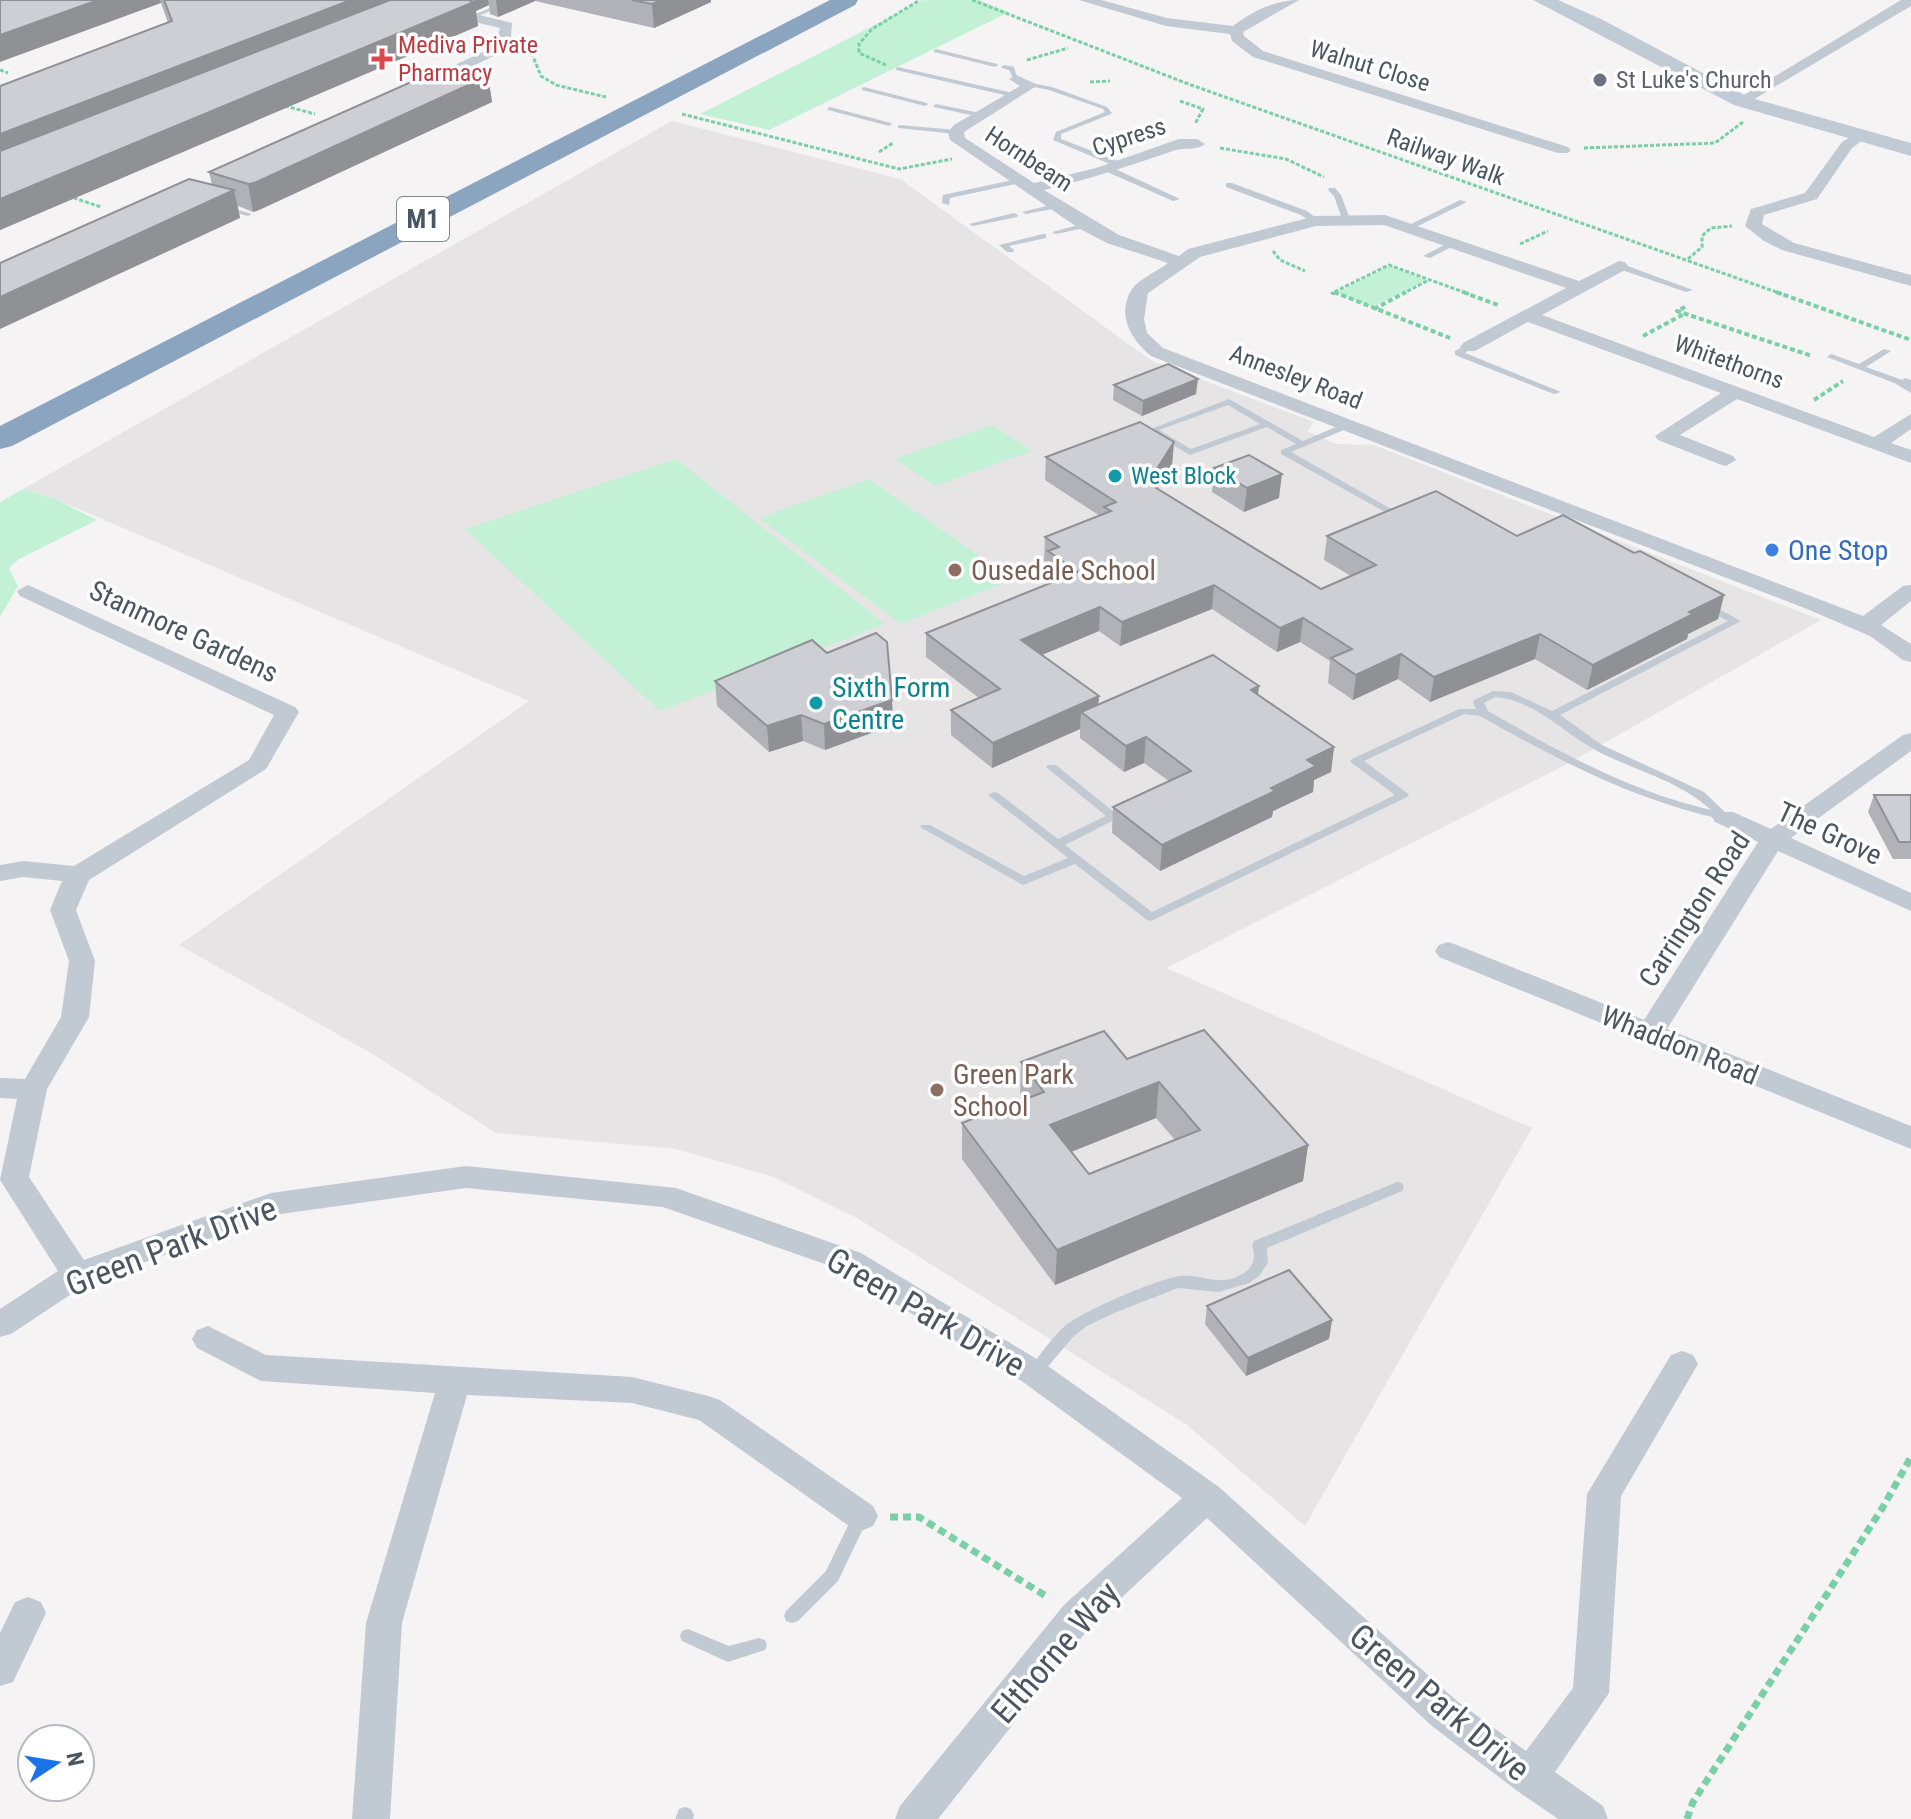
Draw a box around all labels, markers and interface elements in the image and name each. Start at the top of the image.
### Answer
place label: Mediva Private Pharmacy [398,31,538,87]
street label: Walnut Close [1307,34,1433,98]
marker: Mediva Private Pharmacy [373,50,391,68]
place label: St Luke's Church [1616,66,1772,94]
marker: St Luke's Church [1591,71,1609,89]
street label: Cypress [1089,112,1169,162]
street label: Hornbeam [980,120,1078,198]
street label: Railway Walk [1383,123,1509,191]
road number: M1 [397,197,449,241]
street label: Whitethorns [1670,329,1788,395]
street label: Annesley Road [1226,339,1366,415]
place label: West Block [1131,462,1236,490]
marker: West Block [1106,467,1124,485]
place label: One Stop [1788,534,1888,567]
marker: One Stop [1763,541,1781,559]
place label: Ousedale School [971,554,1156,587]
marker: Ousedale School [946,561,964,579]
street label: Stanmore Gardens [84,573,283,690]
place label: Sixth Form Centre [832,671,950,736]
marker: Sixth Form Centre [807,694,825,712]
street label: The Grove [1772,795,1887,872]
street label: Carrington Road [1632,825,1757,993]
street label: Whaddon Road [1597,999,1763,1092]
place label: Green Park School [953,1058,1074,1123]
marker: Green Park School [928,1081,946,1099]
street label: Green Park Drive [60,1187,282,1305]
street label: Green Park Drive [820,1239,1032,1385]
street label: Elthorne Way [983,1573,1127,1731]
street label: Green Park Drive [1342,1615,1538,1789]
north arrow [16,1723,96,1803]
text: N [61,1750,89,1768]

